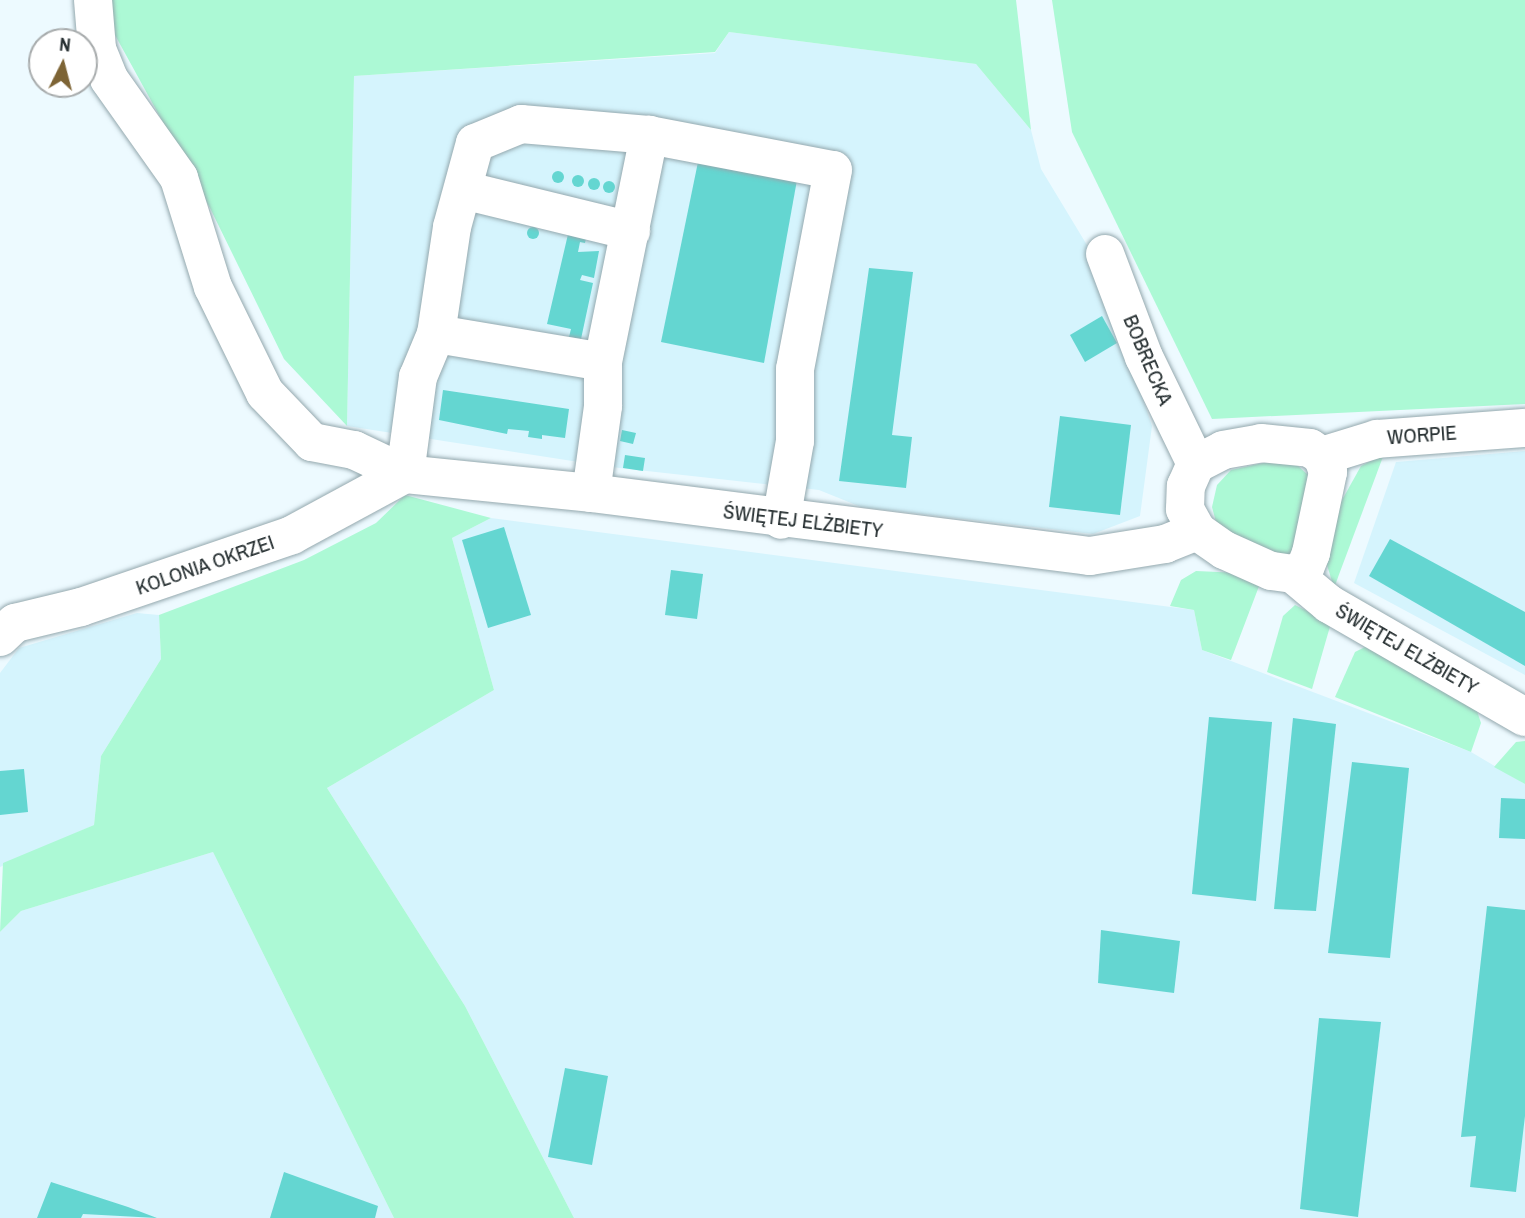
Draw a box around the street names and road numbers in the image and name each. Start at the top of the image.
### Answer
street label: BOBRECKA [1118,311,1178,409]
street label: WORPIE [1386,420,1458,450]
street label: ŚWIĘTEJ ELŻBIETY [722,499,884,543]
street label: KOLONIA OKRZEI [132,529,278,601]
street label: ŚWIĘTEJ ELŻBIETY [1331,598,1483,700]

